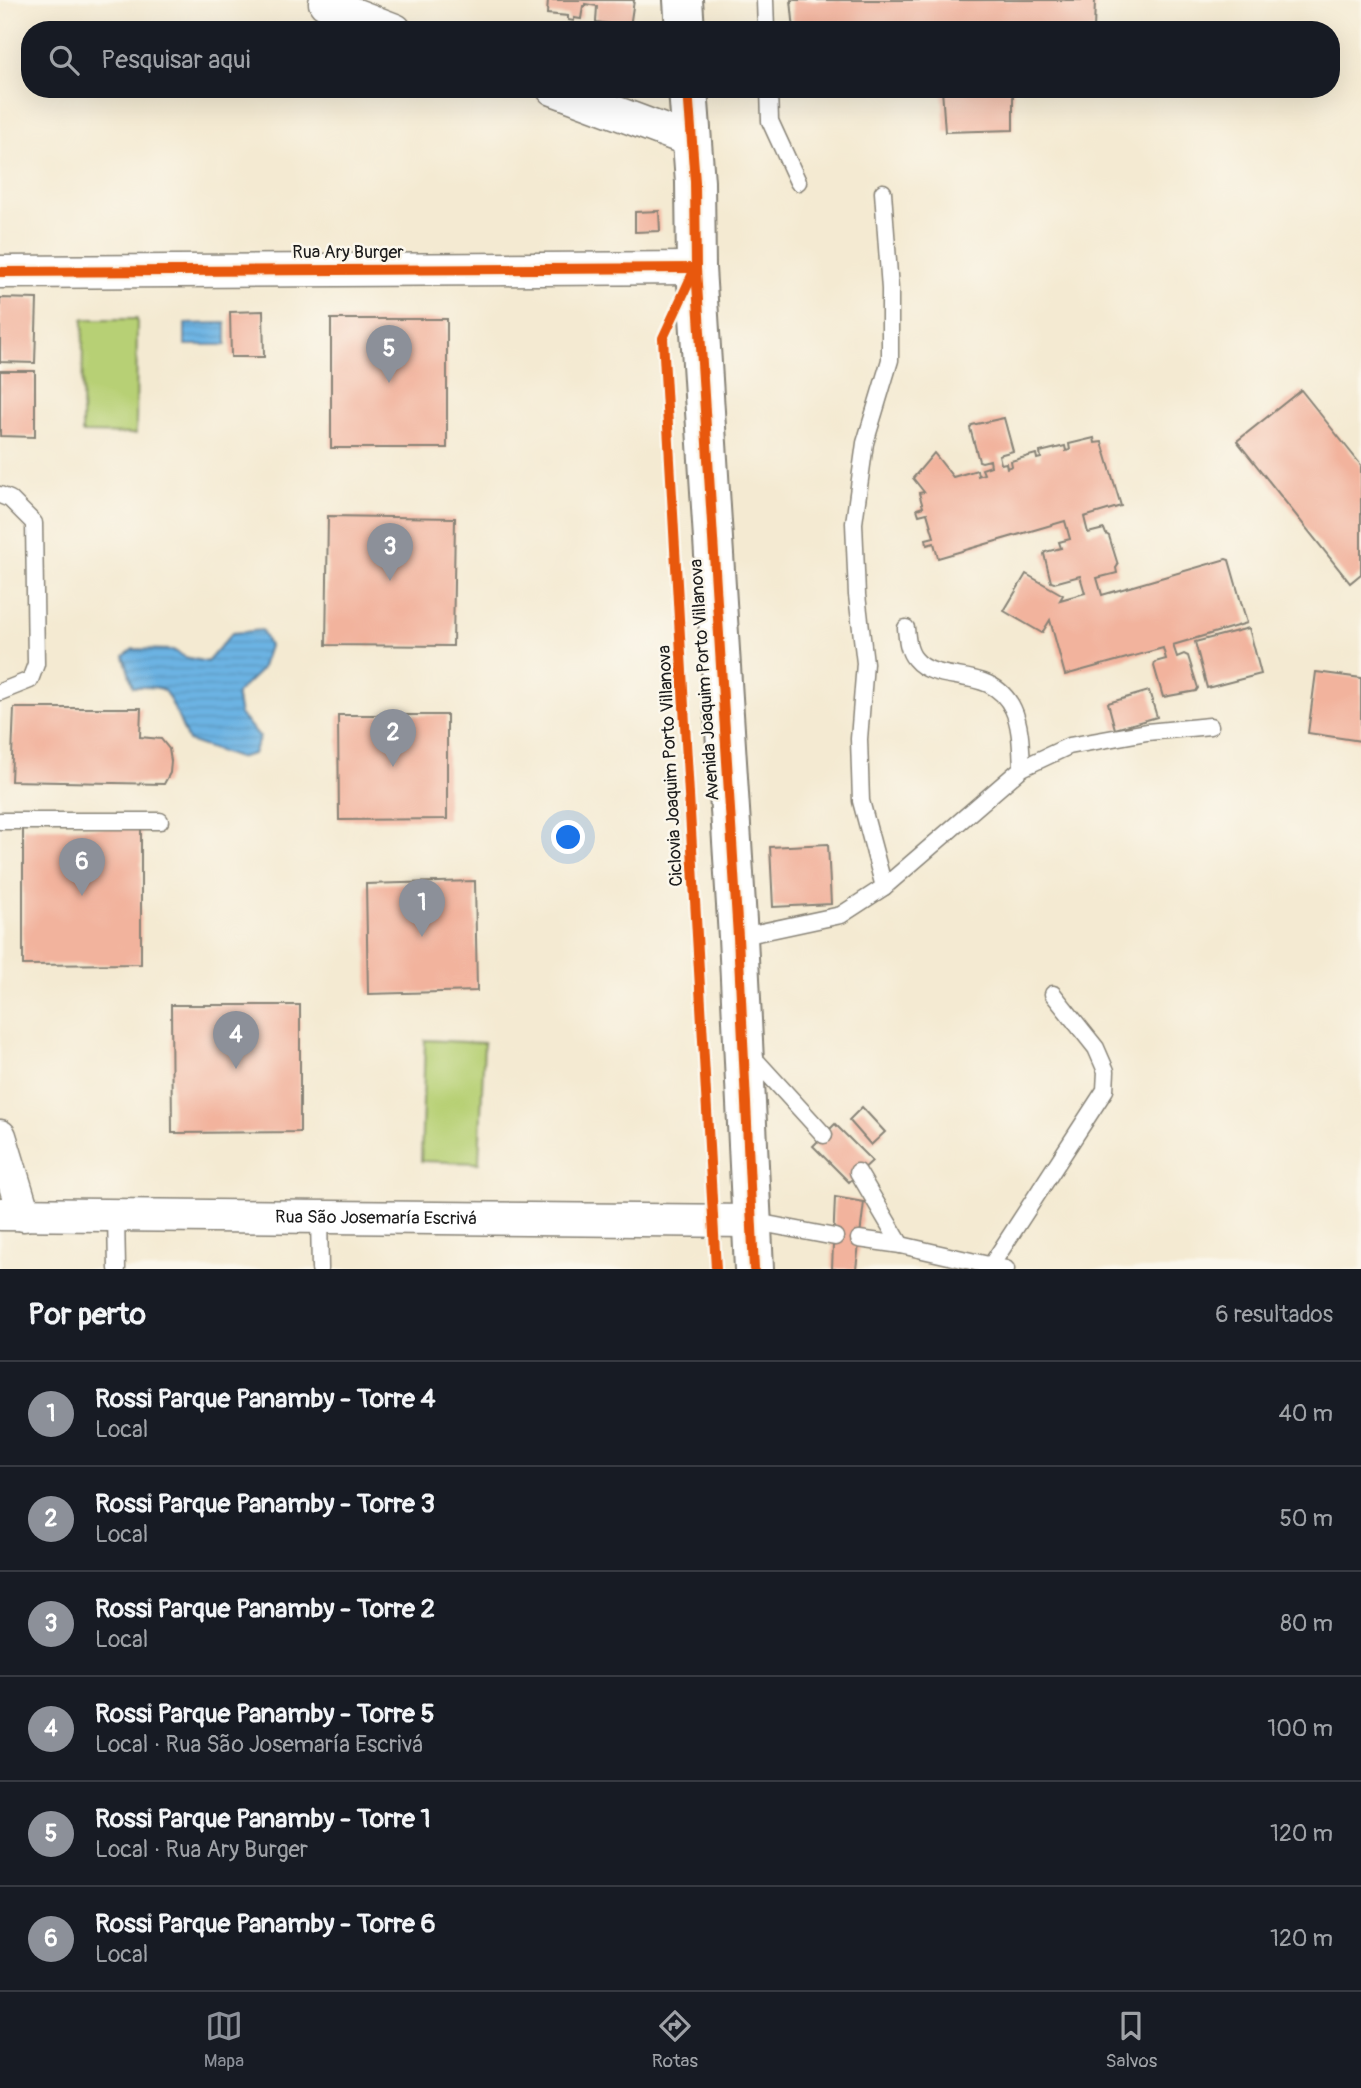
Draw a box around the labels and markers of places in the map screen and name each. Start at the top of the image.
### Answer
pin: 5 [366,325,412,383]
pin: 3 [367,523,413,581]
pin: 2 [370,709,416,767]
pin: 6 [59,838,105,896]
pin: 1 [399,879,445,937]
pin: 4 [213,1011,259,1069]

